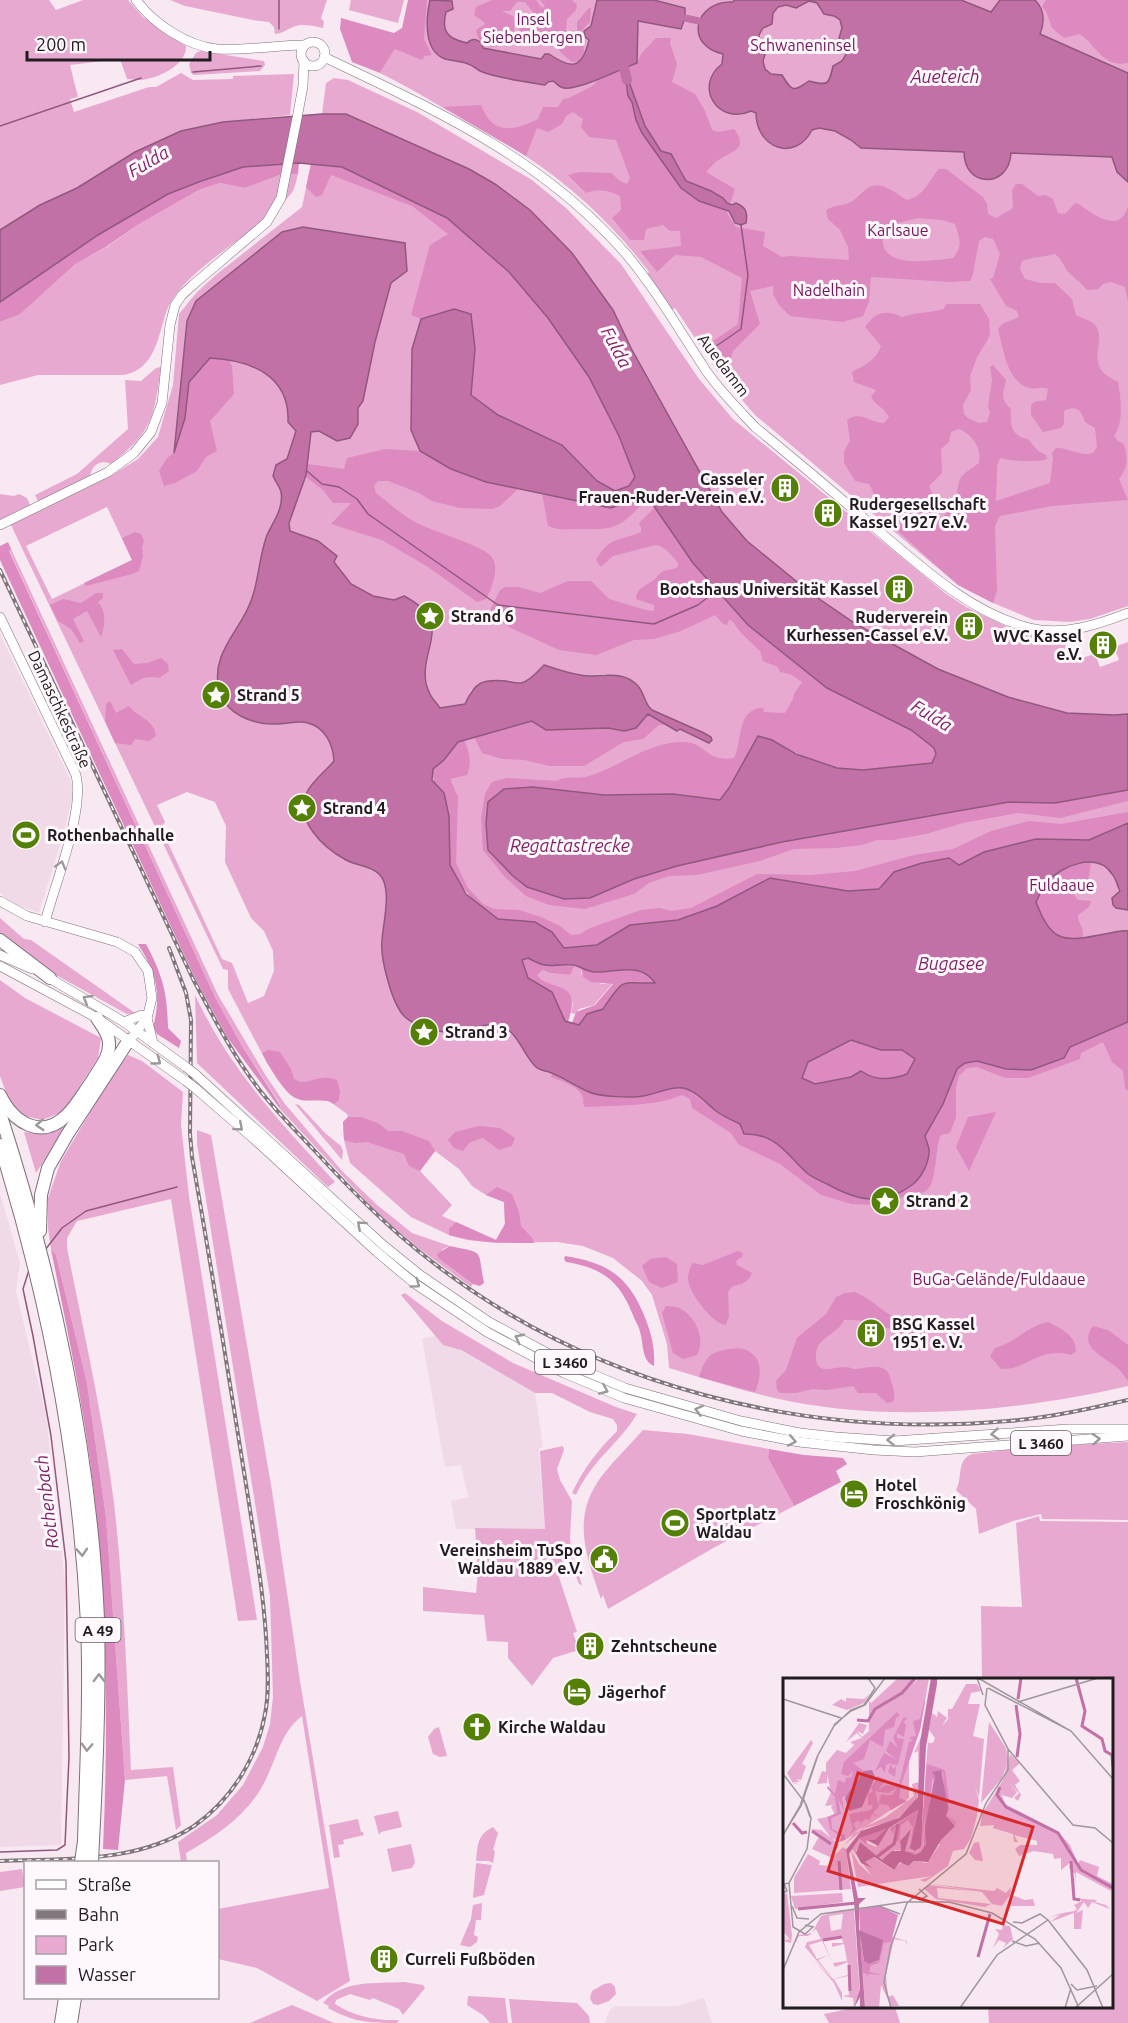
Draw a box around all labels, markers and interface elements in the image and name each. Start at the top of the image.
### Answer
park label: Insel Siebenbergen [483,10,583,46]
scale bar [27,24,210,62]
text: 200 m [36,34,86,54]
park label: Schwaneninsel [750,36,856,54]
water label: Aueteich [910,66,980,86]
water label: Fulda [124,141,172,181]
park label: Karlsaue [867,221,929,239]
park label: Nadelhain [793,281,865,299]
water label: Fulda [598,323,636,371]
street label: Auedamm [695,330,753,400]
place label: Casseler Frauen-Ruder-Verein e.V. [578,470,764,506]
building icon: Casseler Frauen-Ruder-Verein e.V. [769,472,801,504]
place label: Rudergesellschaft Kassel 1927 e.V. [849,495,986,531]
building icon: Rudergesellschaft Kassel 1927 e.V. [812,497,844,529]
building icon: Bootshaus Universität Kassel [883,573,915,605]
place label: Bootshaus Universität Kassel [660,580,878,598]
place icon: Strand 6 [414,600,446,632]
place label: Strand 6 [451,607,514,625]
place label: Ruderverein Kurhessen-Cassel e.V. [786,608,948,644]
building icon: Ruderverein Kurhessen-Cassel e.V. [953,610,985,642]
place label: WVC Kassel e.V. [993,627,1082,663]
building icon: WVC Kassel e.V. [1087,629,1119,661]
street label: Damaschkestraße [25,647,95,771]
place icon: Strand 5 [200,679,232,711]
place label: Strand 5 [237,686,300,704]
water label: Fulda [908,695,956,735]
place icon: Strand 4 [286,792,318,824]
place label: Strand 4 [323,799,386,817]
sports icon: Rothenbachhalle [10,819,42,851]
place label: Rothenbachhalle [47,826,174,844]
water label: Regattastrecke [510,835,630,855]
one-way arrow [54,860,66,871]
park label: Fuldaaue [1029,876,1095,894]
water label: Bugasee [918,953,984,973]
one-way arrow [83,995,93,1006]
place icon: Strand 3 [408,1016,440,1048]
place label: Strand 3 [445,1023,508,1041]
one-way arrow [151,1054,162,1065]
one-way arrow [36,1119,45,1132]
one-way arrow [232,1119,243,1130]
place icon: Strand 2 [869,1185,901,1217]
place label: Strand 2 [906,1192,969,1210]
one-way arrow [357,1221,368,1232]
park label: BuGa-Gelände/Fuldaaue [912,1270,1086,1288]
one-way arrow [410,1277,421,1288]
place label: BSG Kassel 1951 e. V. [892,1315,975,1351]
building icon: BSG Kassel 1951 e. V. [855,1317,887,1349]
one-way arrow [515,1334,525,1345]
road number: L 3460 [535,1350,595,1374]
one-way arrow [597,1383,608,1395]
one-way arrow [694,1405,705,1417]
one-way arrow [990,1427,999,1440]
road number: L 3460 [1011,1431,1071,1455]
one-way arrow [1092,1432,1101,1445]
one-way arrow [786,1434,796,1447]
one-way arrow [887,1434,896,1446]
water label: Rothenbach [30,1454,62,1550]
place label: Hotel Froschkönig [875,1476,966,1512]
hotel icon: Hotel Froschkönig [838,1478,870,1510]
place label: Sportplatz Waldau [696,1505,776,1541]
sports icon: Sportplatz Waldau [659,1507,691,1539]
place label: Vereinsheim TuSpo Waldau 1889 e.V. [439,1541,583,1577]
public building icon: Vereinsheim TuSpo Waldau 1889 e.V. [588,1543,620,1575]
one-way arrow [75,1547,88,1556]
road number: A 49 [76,1618,120,1642]
building icon: Zehntscheune [574,1630,606,1662]
place label: Zehntscheune [611,1637,717,1655]
one-way arrow [93,1674,105,1683]
hotel icon: Jägerhof [561,1676,593,1708]
inset map [783,1678,1113,2008]
place label: Jägerhof [598,1683,666,1701]
church icon: Kirche Waldau [461,1711,493,1743]
place label: Kirche Waldau [498,1718,606,1736]
one-way arrow [80,1742,93,1751]
legend [24,1861,219,1999]
text: Straße [78,1874,131,1894]
text: Bahn [78,1904,119,1924]
text: Park [78,1934,114,1954]
building icon: Curreli Fußböden [368,1943,400,1975]
place label: Curreli Fußböden [405,1950,535,1968]
text: Wasser [78,1964,136,1984]

